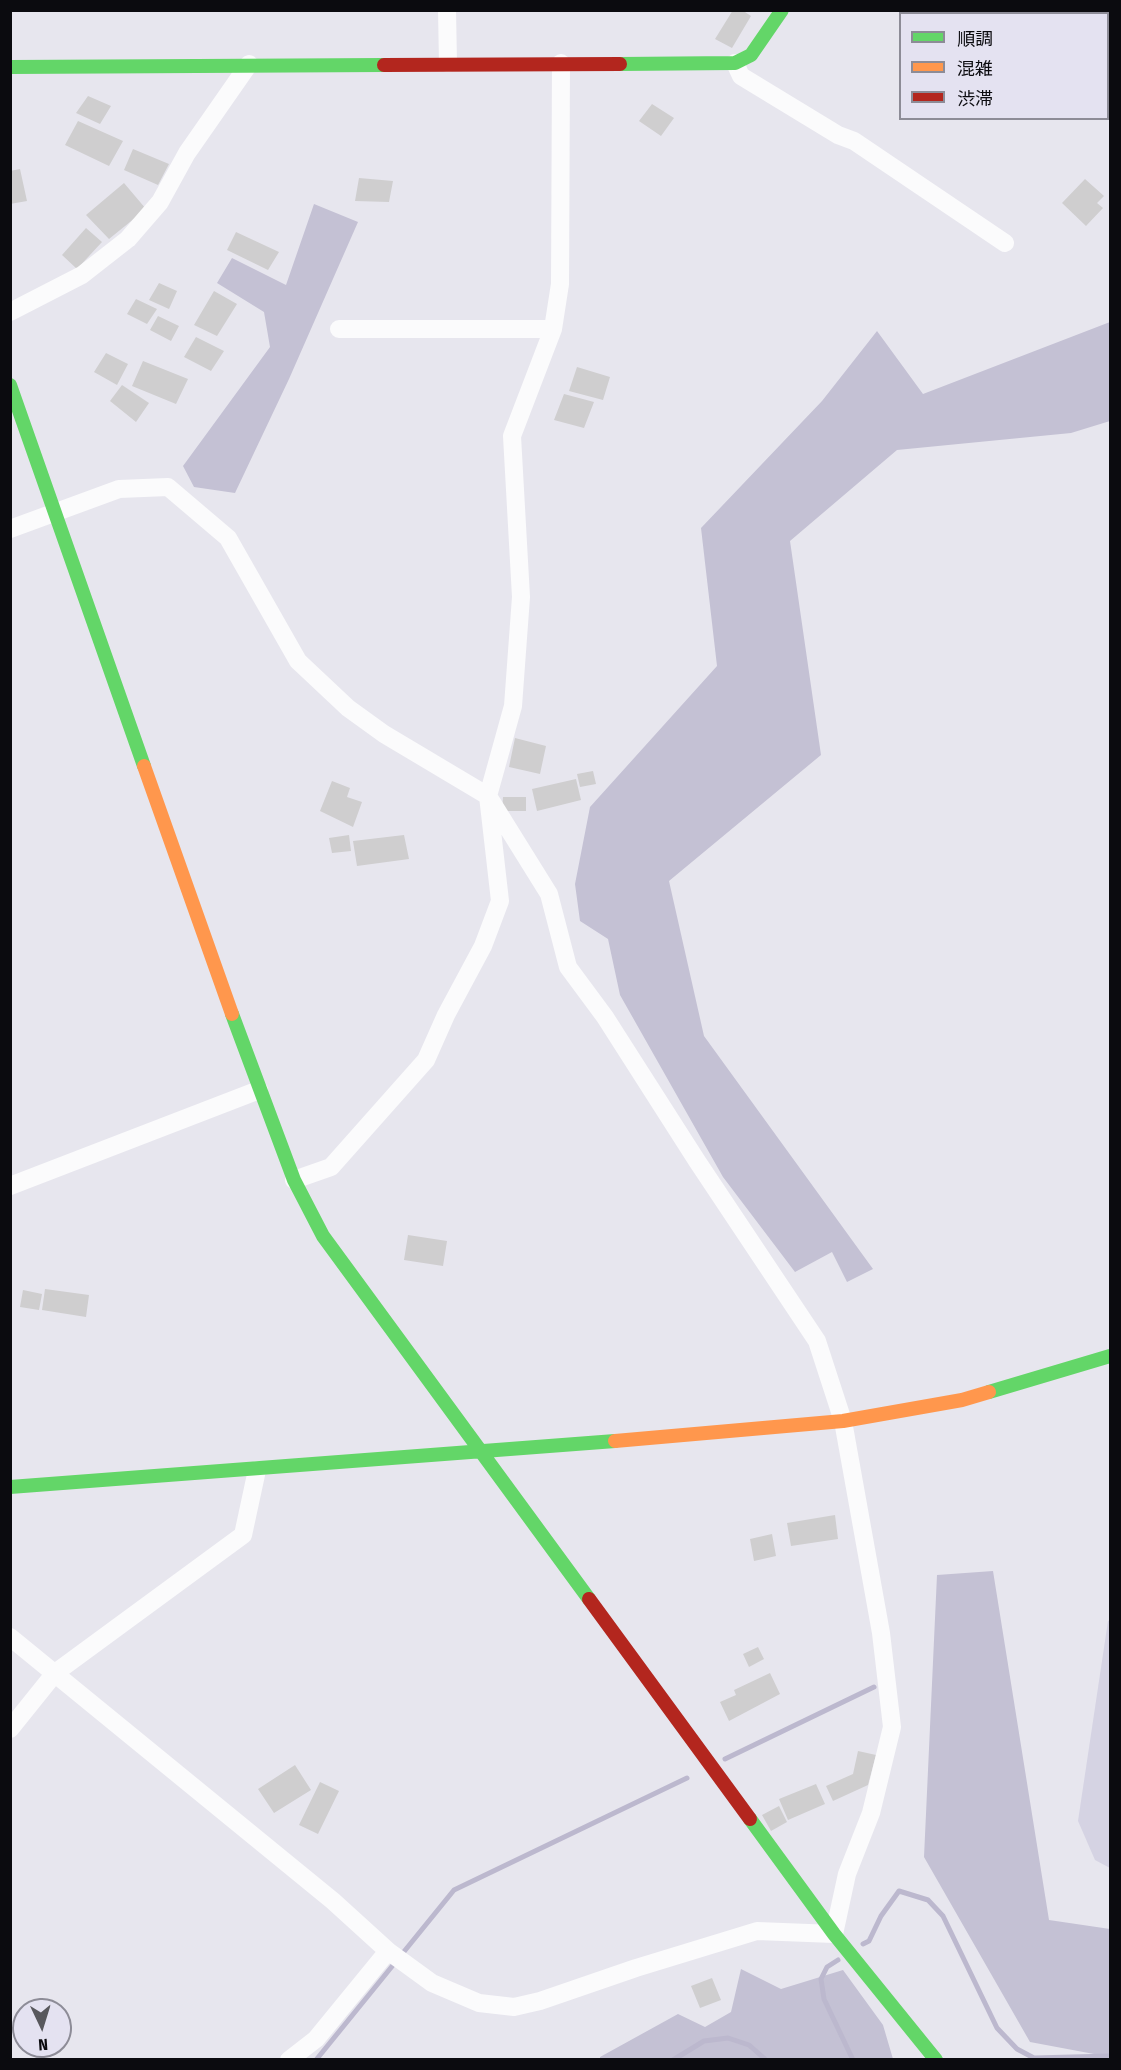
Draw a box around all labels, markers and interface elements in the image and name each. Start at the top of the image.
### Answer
legend [899,12,1109,120]
text: 順調 [957,28,993,50]
text: 混雑 [957,58,993,80]
text: 渋滞 [957,88,993,110]
north arrow [12,1998,72,2058]
text: N [38,2035,49,2054]

